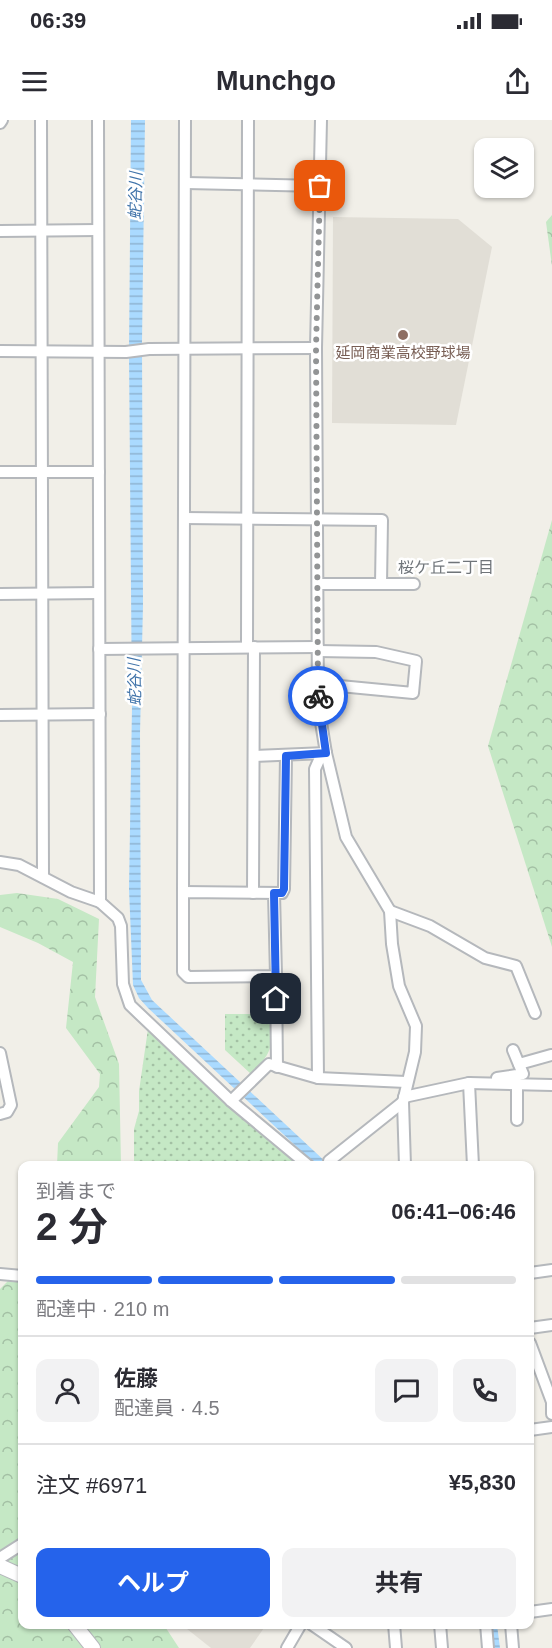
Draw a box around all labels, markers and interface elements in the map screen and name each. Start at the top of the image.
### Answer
text: 06:39 [30,8,86,33]
icon: menu [18,65,51,98]
icon: share [501,65,534,98]
text: Munchgo [216,66,336,96]
map controls [474,138,534,198]
button: layers [474,138,534,198]
pin [294,160,345,211]
icon: bag [303,169,336,202]
water label: 蛇谷川 [127,170,144,220]
marker: 延岡商業高校野球場 [396,328,410,342]
place label: 延岡商業高校野球場 [335,344,471,361]
district label: 桜ケ丘二丁目 [398,559,494,576]
water label: 蛇谷川 [126,656,143,706]
courier [288,666,348,726]
icon: bike [302,680,335,713]
pin [250,973,301,1024]
icon: home [259,982,292,1015]
text: 到着まで [36,1180,116,1202]
text: 06:41–06:46 [391,1199,516,1224]
text: 2 分 [36,1205,108,1248]
text: 配達中 · 210 m [36,1298,169,1320]
button: person [36,1359,99,1422]
button: chat [375,1359,438,1422]
button: phone [453,1359,516,1422]
text: 佐藤 [114,1366,158,1391]
text: 配達員 · 4.5 [114,1397,220,1419]
text: ¥5,830 [449,1470,516,1495]
text: 注文 #6971 [36,1473,147,1498]
button: ヘルプ [36,1548,270,1617]
button: 共有 [282,1548,516,1617]

